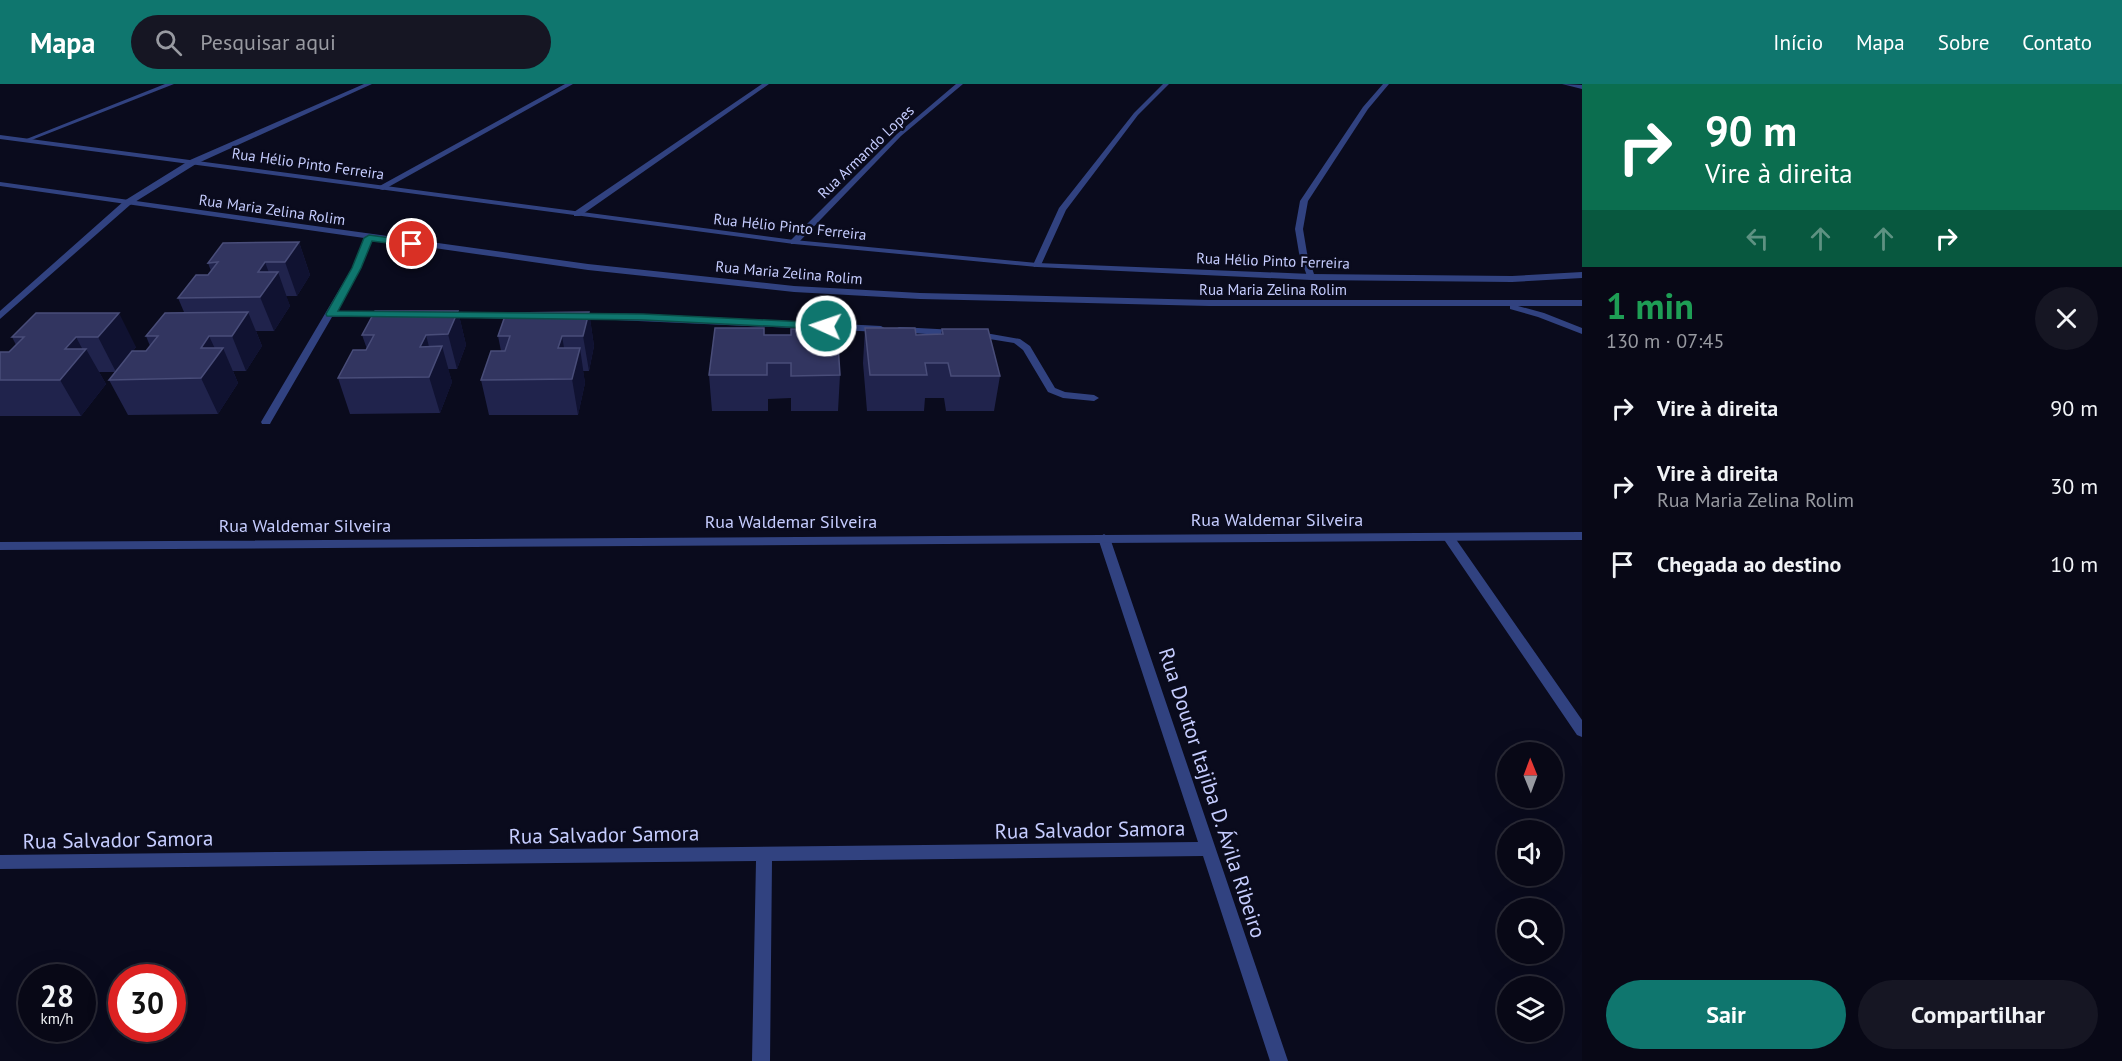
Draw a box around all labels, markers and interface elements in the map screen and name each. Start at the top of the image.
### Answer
search box [131,15,551,69]
text: Mapa [30,24,95,61]
icon: search [152,26,185,59]
text: Pesquisar aqui [200,28,336,56]
text: Início [1773,29,1823,56]
text: Mapa [1856,29,1905,56]
text: Sobre [1938,29,1989,56]
text: Contato [2022,29,2092,56]
street label: Rua Armando Lopes [814,101,918,202]
text: 90 m [1705,103,1797,158]
icon: right [1606,108,1684,186]
street label: Rua Hélio Pinto Ferreira [231,143,386,184]
text: Vire à direita [1705,156,1853,190]
street label: Rua Maria Zelina Rolim [198,190,347,229]
street label: Rua Hélio Pinto Ferreira [713,209,868,244]
pin [386,218,437,269]
icon: left [1741,222,1774,255]
icon: ahead [1804,222,1837,255]
icon: ahead [1867,222,1900,255]
icon: right [1930,222,1963,255]
icon: arrive [395,227,428,260]
street label: Rua Hélio Pinto Ferreira [1196,248,1350,273]
street label: Rua Maria Zelina Rolim [715,257,863,288]
street label: Rua Maria Zelina Rolim [1199,280,1347,299]
text: 1 min [1606,282,1694,329]
button: close [2035,287,2098,350]
position arrow [794,294,858,358]
text: 130 m · 07:45 [1606,328,1724,354]
icon: right [1606,392,1639,425]
text: Vire à direita [1657,394,1778,422]
text: 90 m [2050,394,2098,422]
text: Vire à direita [1657,459,1778,487]
icon: right [1606,470,1639,503]
text: 30 m [2050,472,2098,500]
text: Rua Maria Zelina Rolim [1657,487,1854,513]
street label: Rua Waldemar Silveira [1191,508,1363,531]
street label: Rua Waldemar Silveira [705,510,877,533]
street label: Rua Waldemar Silveira [219,514,391,537]
icon: arrive [1606,548,1639,581]
text: Chegada ao destino [1657,550,1841,578]
text: 10 m [2050,550,2098,578]
street label: Rua Doutor Itajiba D. Ávila Ribeiro [1153,644,1272,941]
north arrow [1497,742,1563,808]
map controls [1497,742,1563,1042]
street label: Rua Salvador Samora [994,814,1186,845]
street label: Rua Salvador Samora [508,819,700,850]
button: sound [1497,820,1563,886]
street label: Rua Salvador Samora [22,824,214,855]
button: search [1497,898,1563,964]
speed limit sign: 30 [108,964,186,1042]
text: 28 [40,976,74,1015]
button: layers [1497,976,1563,1042]
button: Sair [1606,980,1846,1049]
button: Compartilhar [1858,980,2098,1049]
text: km/h [41,1009,73,1028]

